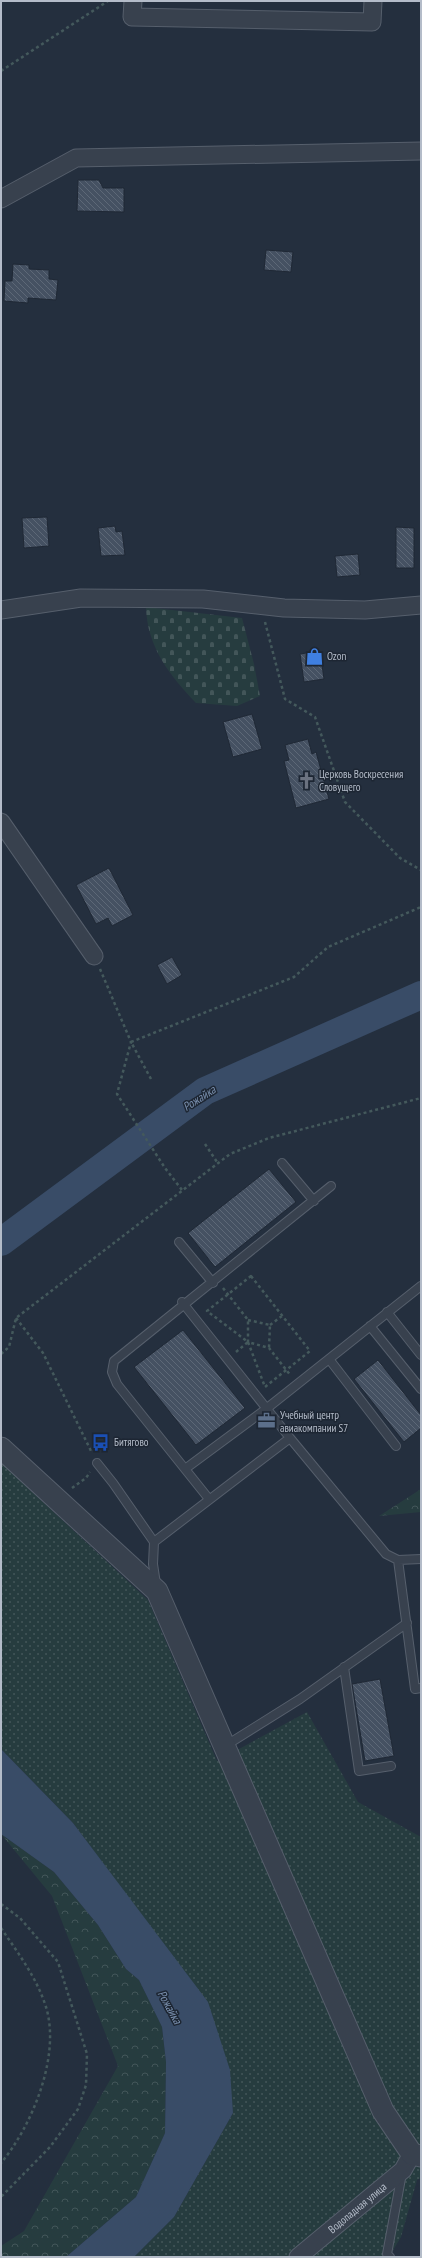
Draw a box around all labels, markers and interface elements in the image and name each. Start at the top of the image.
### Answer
shop icon: Ozon [304,646,324,666]
place label: Ozon [327,649,346,663]
place label: Церковь Воскресения Словущего [319,767,403,794]
church icon: Церковь Воскресения Словущего [296,770,316,790]
water label: Рожайка [180,1081,219,1114]
place label: Учебный центр авиакомпании S7 [280,1408,348,1435]
office icon: Учебный центр авиакомпании S7 [257,1411,277,1431]
bus stop icon: Битягово [91,1432,111,1452]
place label: Битягово [114,1435,149,1449]
water label: Рожайка [155,1988,186,2027]
street label: Водопадная улица [325,2180,389,2236]

